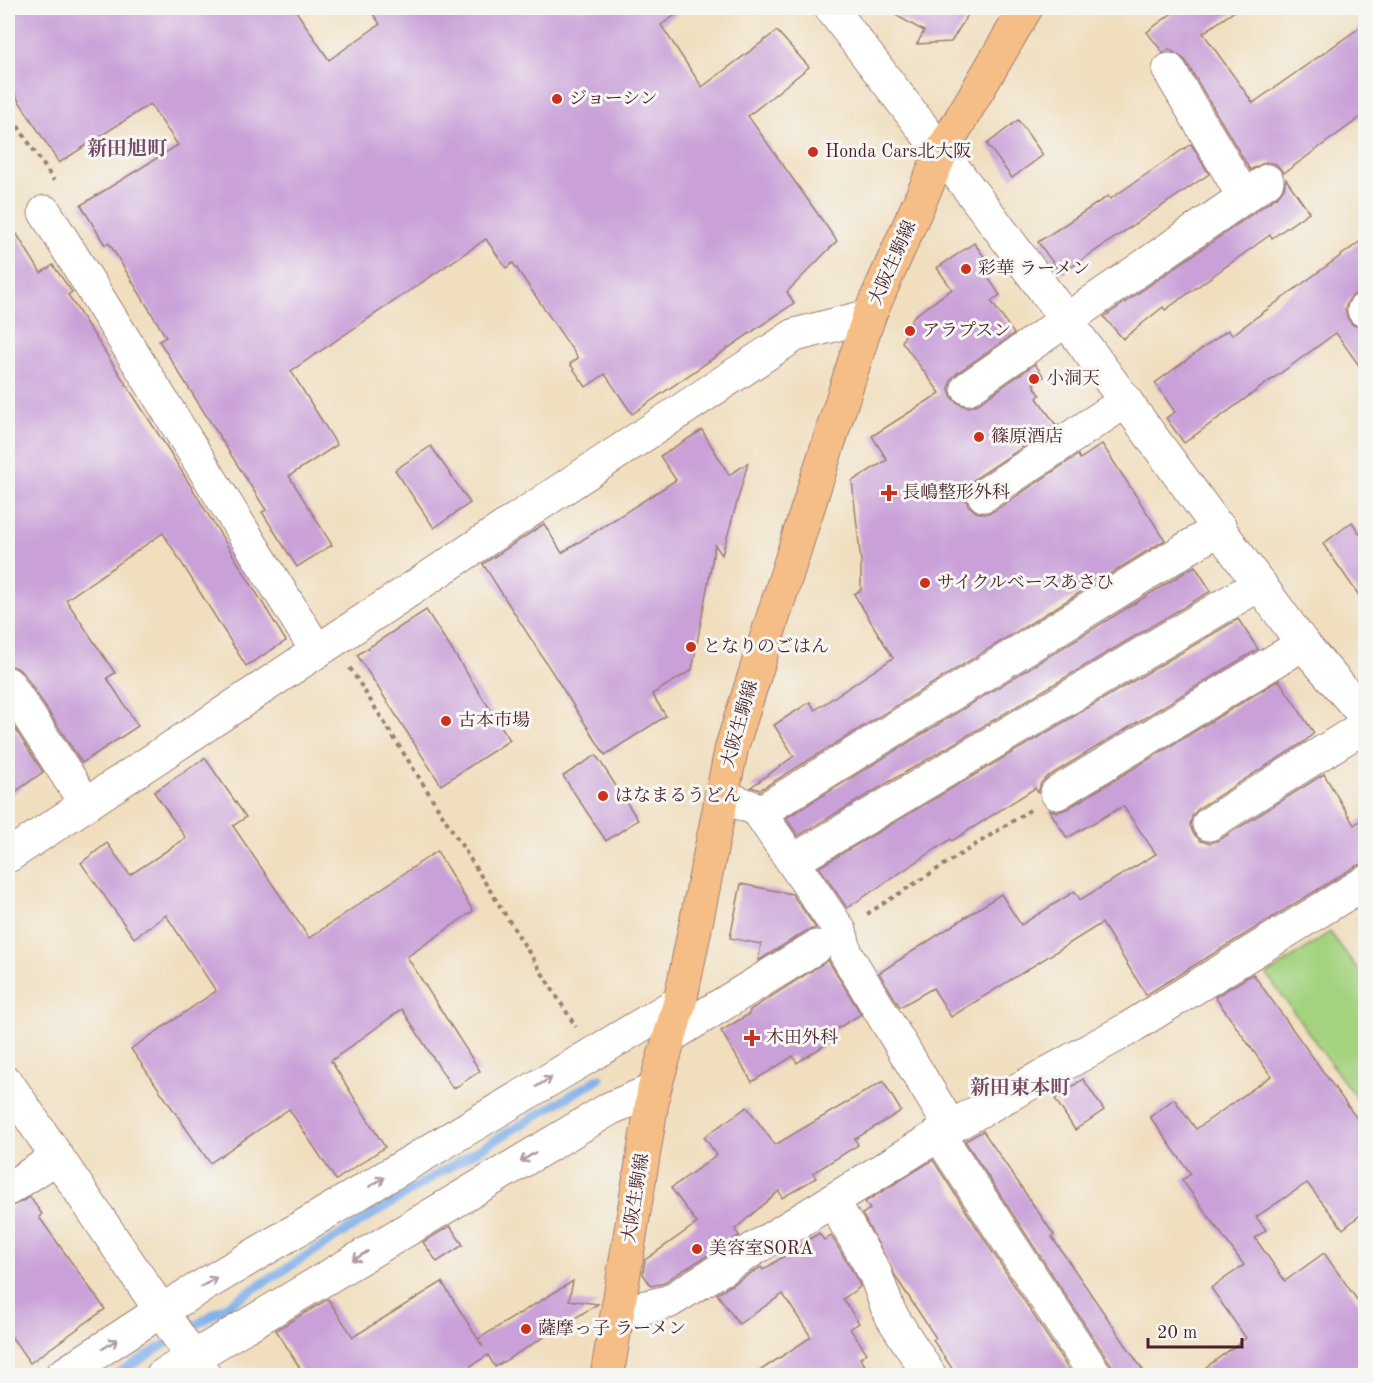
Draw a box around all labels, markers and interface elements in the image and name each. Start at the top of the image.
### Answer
place label: ジョーシン [569,89,658,108]
marker: ジョーシン [550,92,564,106]
district label: 新田旭町 [87,137,168,160]
place label: Honda Cars北大阪 [825,141,971,161]
marker: Honda Cars北大阪 [806,145,820,159]
street label: 大阪生駒線 [865,217,920,308]
place label: 彩華 ラーメン [978,258,1090,278]
marker: 彩華 ラーメン [959,262,973,276]
place label: アラプスン [922,321,1011,340]
marker: アラプスン [903,324,917,338]
place label: 小洞天 [1046,369,1100,388]
marker: 小洞天 [1027,372,1041,386]
place label: 篠原酒店 [991,426,1063,446]
marker: 篠原酒店 [972,430,986,444]
place label: 長嶋整形外科 [902,482,1010,502]
marker: 長嶋整形外科 [880,484,898,502]
place label: サイクルベースあさひ [937,573,1114,592]
marker: サイクルベースあさひ [918,576,932,590]
place label: となりのごはん [703,637,829,656]
marker: となりのごはん [684,640,698,654]
street label: 大阪生駒線 [717,678,761,770]
place label: 古本市場 [458,710,530,730]
marker: 古本市場 [439,714,453,728]
place label: はなまるうどん [615,786,741,805]
marker: はなまるうどん [596,789,610,803]
place label: 木田外科 [766,1027,838,1047]
marker: 木田外科 [743,1029,761,1047]
one-way arrow [535,1075,552,1087]
district label: 新田東本町 [970,1076,1071,1099]
one-way arrow [520,1151,537,1163]
street label: 大阪生駒線 [618,1152,652,1244]
one-way arrow [368,1175,385,1187]
place label: 美容室SORA [709,1238,814,1258]
marker: 美容室SORA [690,1242,704,1256]
one-way arrow [352,1251,369,1263]
one-way arrow [200,1275,217,1287]
scale bar [1148,1311,1242,1349]
place label: 薩摩っ子 ラーメン [538,1318,686,1338]
marker: 薩摩っ子 ラーメン [519,1322,533,1336]
text: 20 m [1157,1324,1197,1342]
one-way arrow [101,1337,118,1349]

